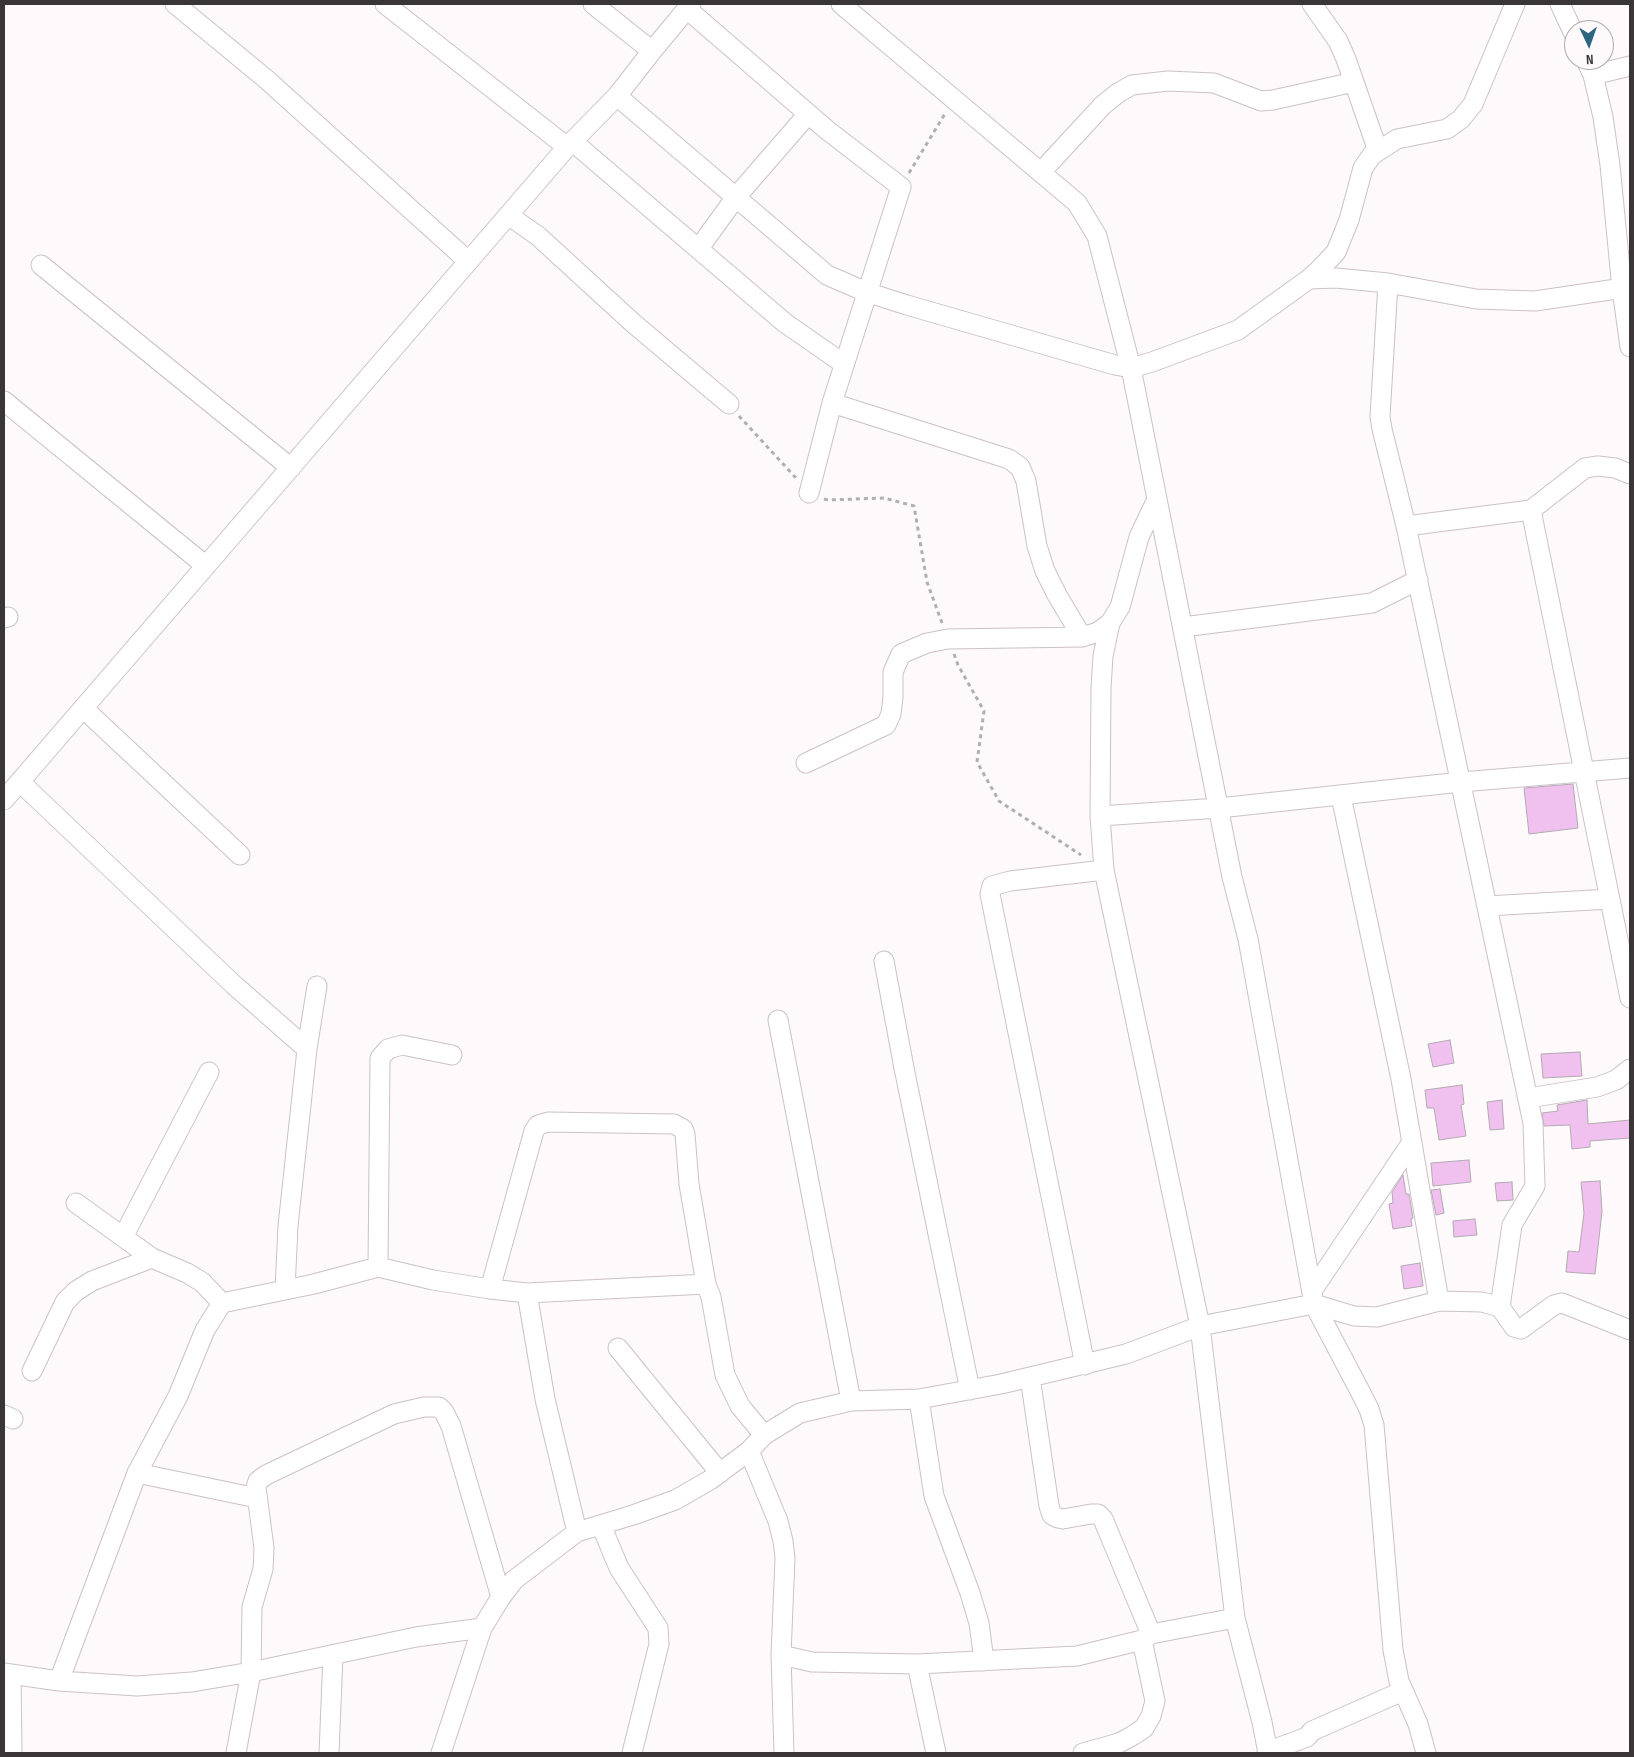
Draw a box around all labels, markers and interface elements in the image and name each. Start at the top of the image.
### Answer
north arrow [1564,20,1614,70]
text: N [1586,51,1594,68]

